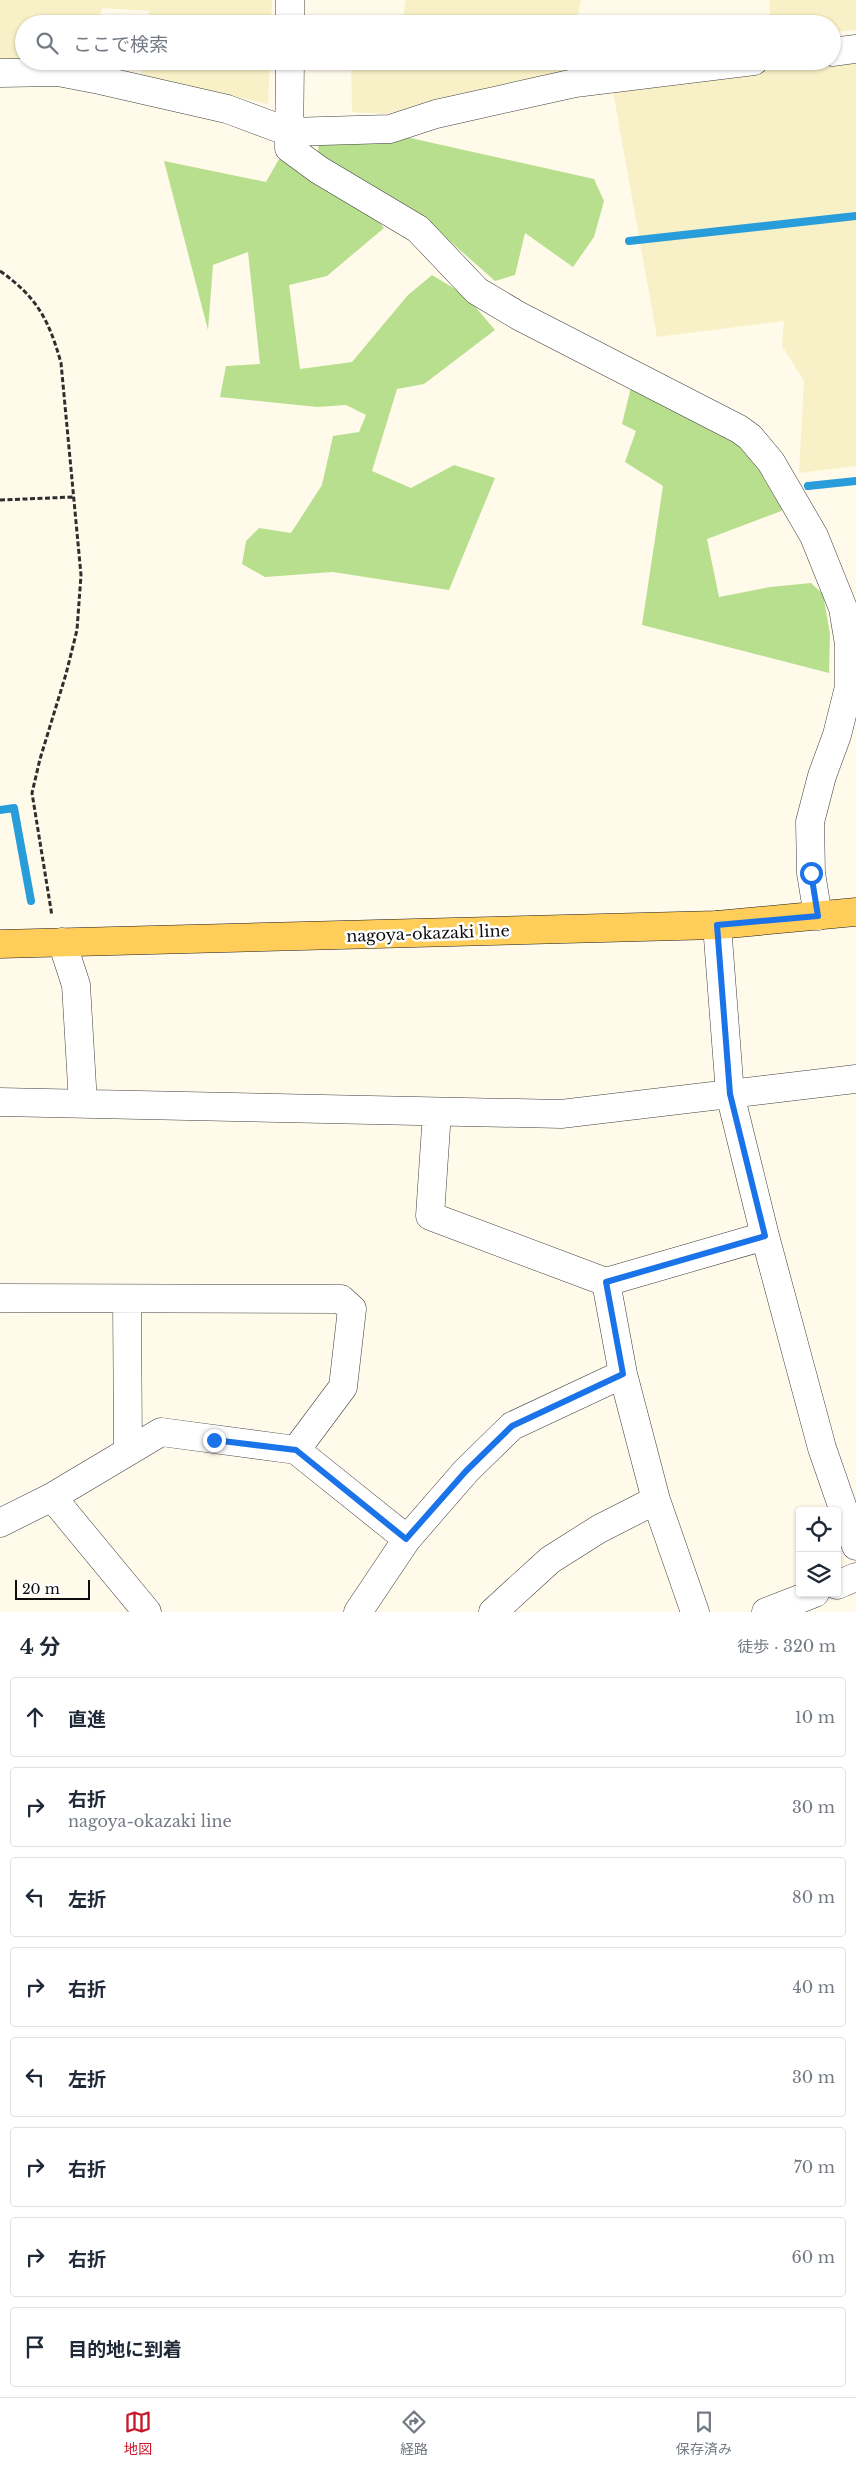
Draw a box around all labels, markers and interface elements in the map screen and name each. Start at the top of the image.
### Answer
search box [15,15,841,70]
icon: search [33,29,61,57]
text: ここで検索 [73,33,168,56]
route start [800,862,823,885]
street label: nagoya-okazaki line [346,920,510,946]
route end [203,1429,226,1452]
map controls [796,1507,841,1597]
button: locate [796,1507,841,1552]
button: layers [796,1552,841,1597]
scale bar [15,1577,90,1600]
text: 20 m [22,1580,60,1598]
text: 4 分 [20,1634,61,1660]
text: 徒歩 · 320 m [737,1636,836,1656]
icon: ahead [21,1703,49,1731]
text: 10 m [795,1707,835,1727]
text: 直進 [68,1708,106,1731]
text: 右折 [68,1788,106,1811]
icon: right [21,1793,49,1821]
text: 30 m [792,1797,835,1817]
text: nagoya-okazaki line [68,1811,232,1831]
icon: left [21,1883,49,1911]
text: 80 m [792,1887,835,1907]
text: 左折 [68,1888,106,1911]
icon: right [21,1973,49,2001]
text: 40 m [792,1977,835,1997]
text: 右折 [68,1978,106,2001]
icon: left [21,2063,49,2091]
text: 30 m [792,2067,835,2087]
text: 左折 [68,2068,106,2091]
icon: right [21,2153,49,2181]
text: 70 m [794,2157,835,2177]
text: 右折 [68,2158,106,2181]
icon: right [21,2243,49,2271]
text: 60 m [792,2247,835,2267]
text: 右折 [68,2248,106,2271]
icon: arrive [21,2333,49,2361]
text: 目的地に到着 [68,2338,182,2361]
tab: 地図 [124,2408,152,2458]
tab: 経路 [400,2408,428,2458]
tab: 保存済み [676,2408,732,2458]

